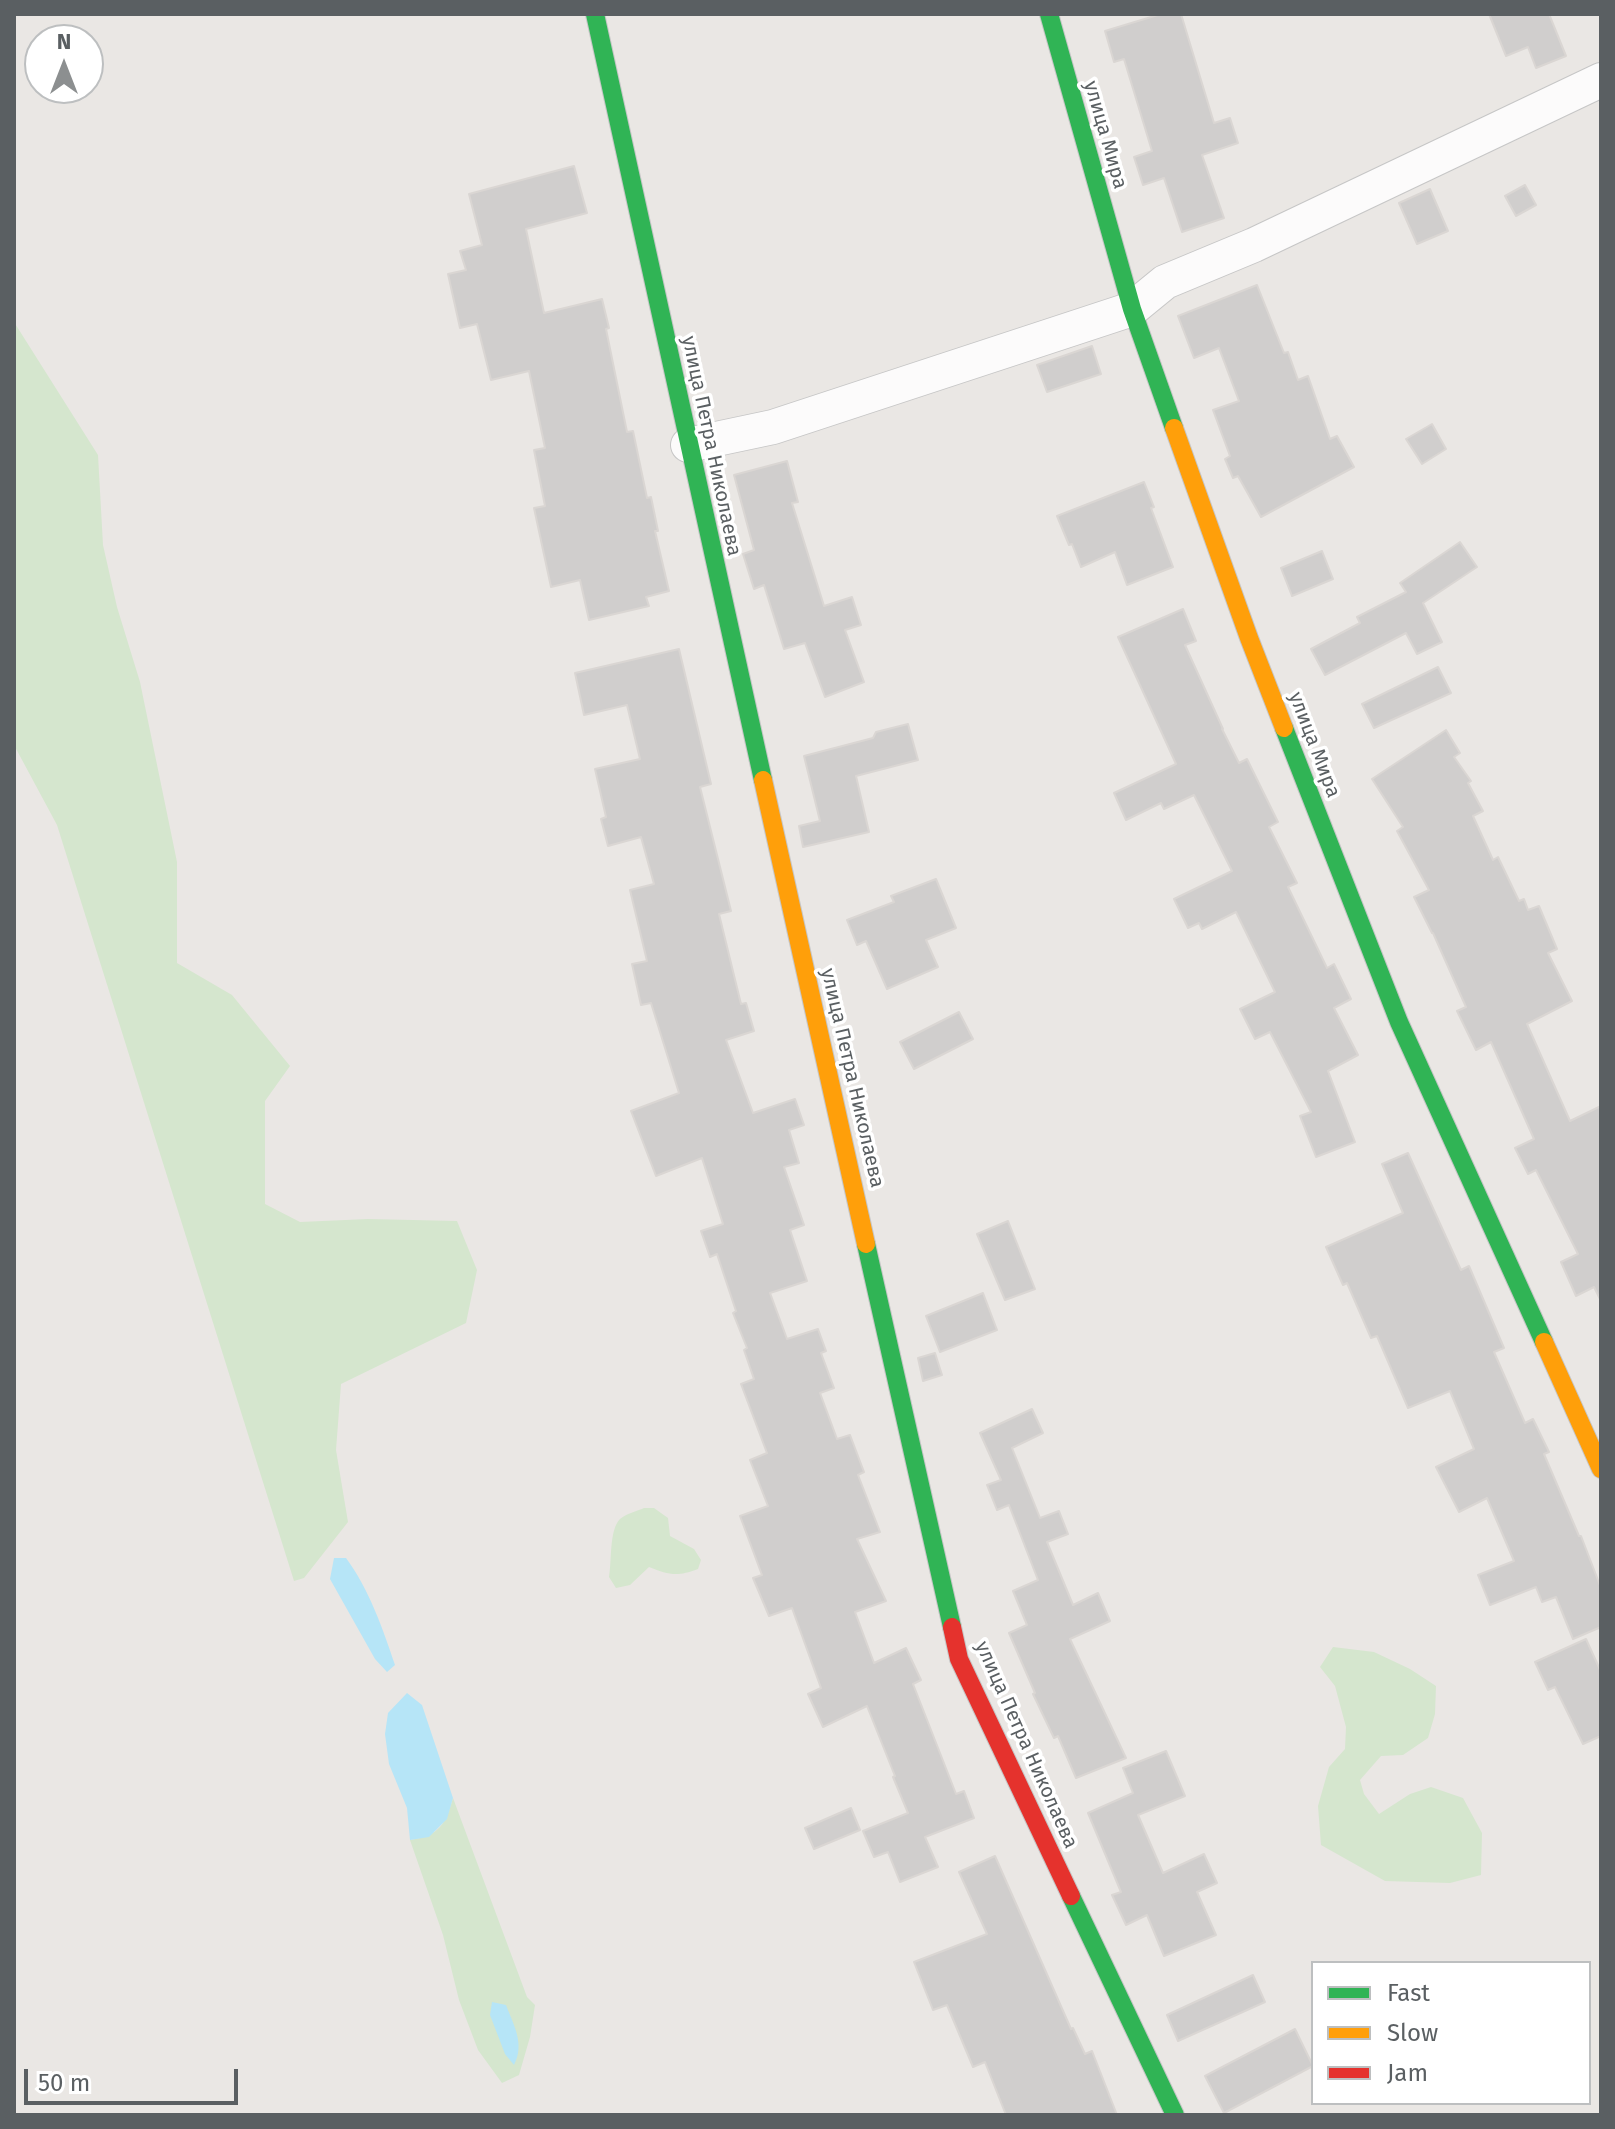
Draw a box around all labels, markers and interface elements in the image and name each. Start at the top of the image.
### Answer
north arrow [24,24,104,104]
text: N [57,28,71,55]
street label: улица Мира [1078,78,1132,192]
street label: улица Петра Николаева [676,334,746,558]
street label: улица Мира [1283,689,1345,801]
street label: улица Петра Николаева [815,966,889,1190]
street label: улица Петра Николаева [969,1638,1083,1852]
legend [1311,1961,1591,2105]
text: Fast [1387,1979,1430,2007]
text: Slow [1387,2019,1438,2047]
scale bar [28,2053,242,2103]
text: Jam [1387,2059,1428,2087]
text: 50 m [38,2069,90,2097]

